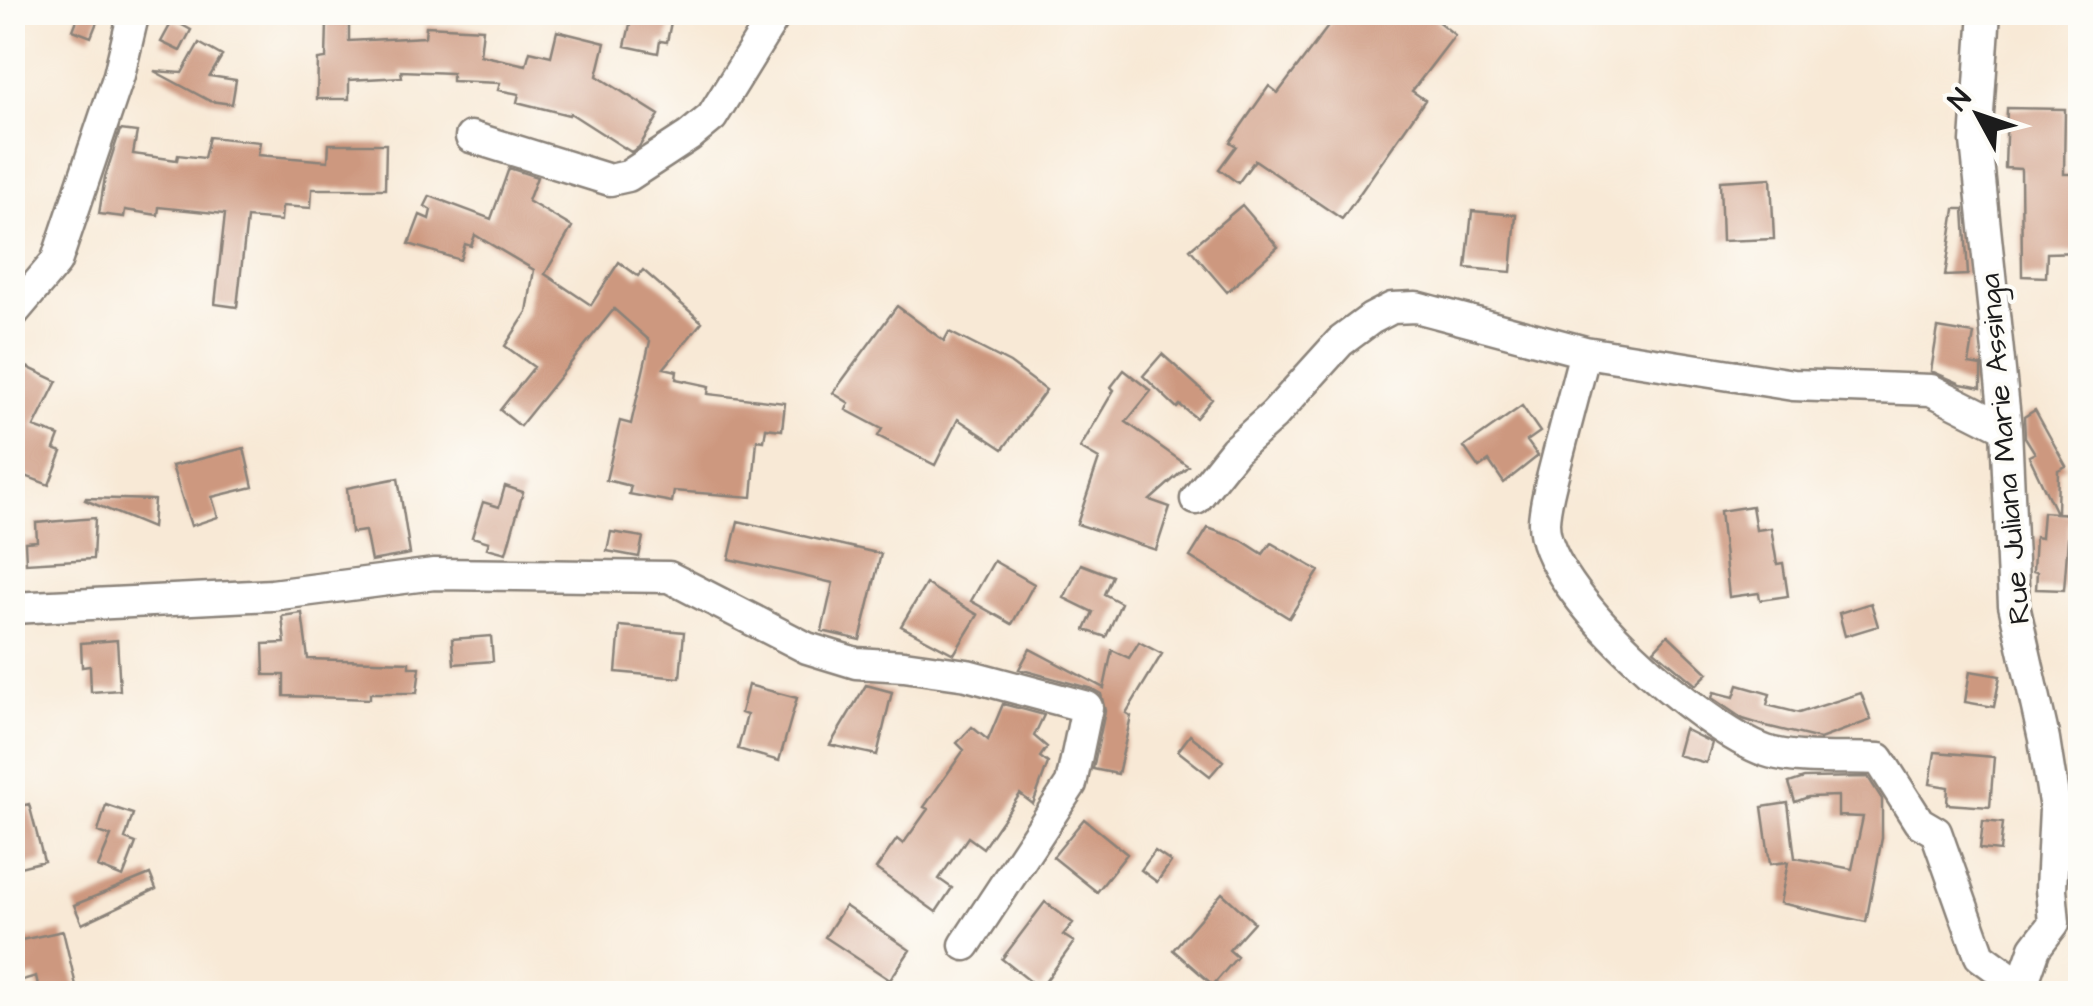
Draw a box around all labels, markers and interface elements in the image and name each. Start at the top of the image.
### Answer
north arrow [1928,65,2028,165]
text: N [1939,80,1981,119]
street label: Rue Juliana Marie Assinga [1969,272,2042,626]

